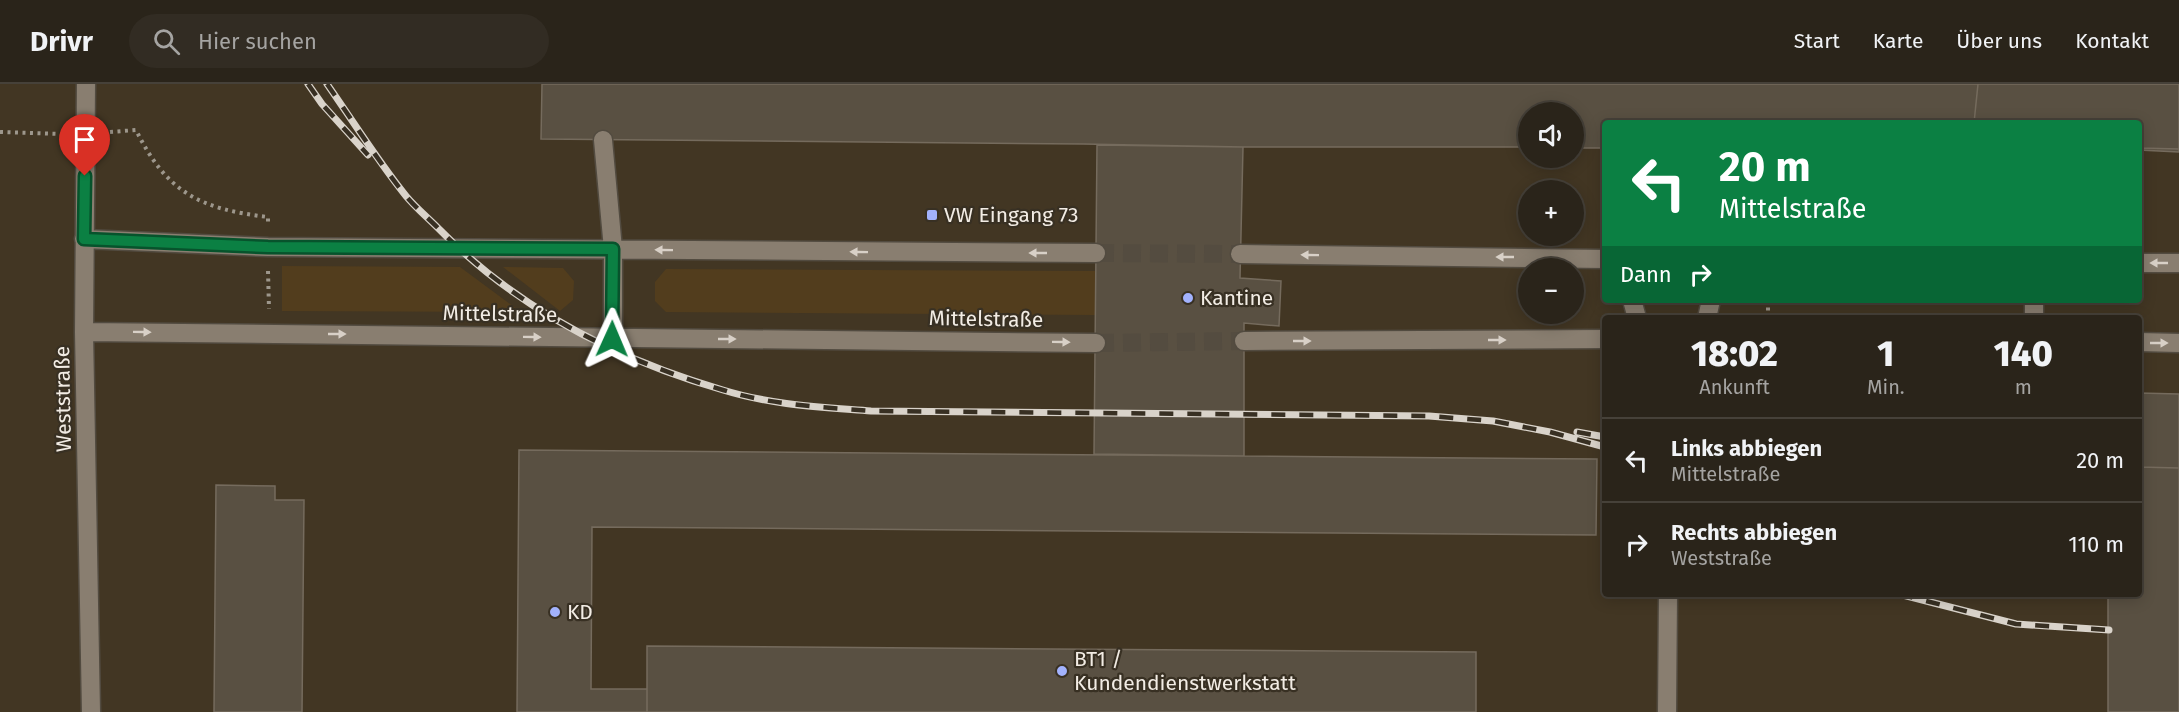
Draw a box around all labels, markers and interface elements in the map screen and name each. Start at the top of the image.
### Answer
search box [129,14,549,68]
text: Drivr [30,25,93,58]
icon: search [150,25,183,58]
text: Hier suchen [198,28,317,55]
text: Start [1794,28,1840,54]
text: Karte [1873,28,1923,54]
text: Über uns [1956,28,2042,54]
text: Kontakt [2075,28,2149,54]
map controls [1518,102,1584,324]
button: sound [1518,102,1584,168]
pin [59,114,110,176]
icon: arrive [68,123,101,156]
text: 20 m [1719,142,1811,192]
icon: left [1620,144,1698,222]
button: + [1518,180,1584,246]
text: Mittelstraße [1719,193,1867,225]
place label: VW Eingang 73 [944,202,1078,228]
marker: VW Eingang 73 [925,208,939,222]
one-way arrow [654,245,673,255]
one-way arrow [849,247,868,257]
one-way arrow [1028,248,1047,258]
one-way arrow [1300,250,1319,260]
one-way arrow [1495,253,1514,262]
button: − [1518,258,1584,324]
icon: right [1684,258,1717,291]
one-way arrow [2149,258,2168,268]
text: Dann [1620,261,1672,288]
place label: Kantine [1200,285,1273,311]
marker: Kantine [1181,291,1195,305]
street label: Mittelstraße [442,300,558,328]
street label: Mittelstraße [928,305,1044,333]
position arrow [580,307,644,371]
one-way arrow [133,327,152,337]
one-way arrow [328,329,347,339]
one-way arrow [523,332,542,342]
text: 18:02 [1691,332,1778,376]
text: 1 [1877,332,1894,376]
text: 140 [1994,332,2053,376]
one-way arrow [718,334,737,344]
one-way arrow [1488,335,1507,345]
one-way arrow [1293,336,1312,346]
one-way arrow [1052,337,1071,347]
one-way arrow [2150,338,2169,347]
street label: Weststraße [49,346,77,452]
text: Ankunft [1699,375,1770,399]
text: Min. [1867,375,1905,399]
text: m [2015,375,2032,399]
text: Links abbiegen [1671,435,1822,462]
icon: left [1620,444,1653,477]
text: 20 m [2076,447,2124,474]
text: Mittelstraße [1671,462,1780,486]
text: Rechts abbiegen [1671,519,1837,546]
icon: right [1620,528,1653,561]
text: 110 m [2068,531,2124,558]
text: Weststraße [1671,546,1772,570]
place label: KD [567,599,593,625]
marker: KD [548,605,562,619]
place label: BT1 / Kundendienstwerkstatt [1074,646,1296,696]
marker: BT1 / Kundendienstwerkstatt [1055,664,1069,678]

